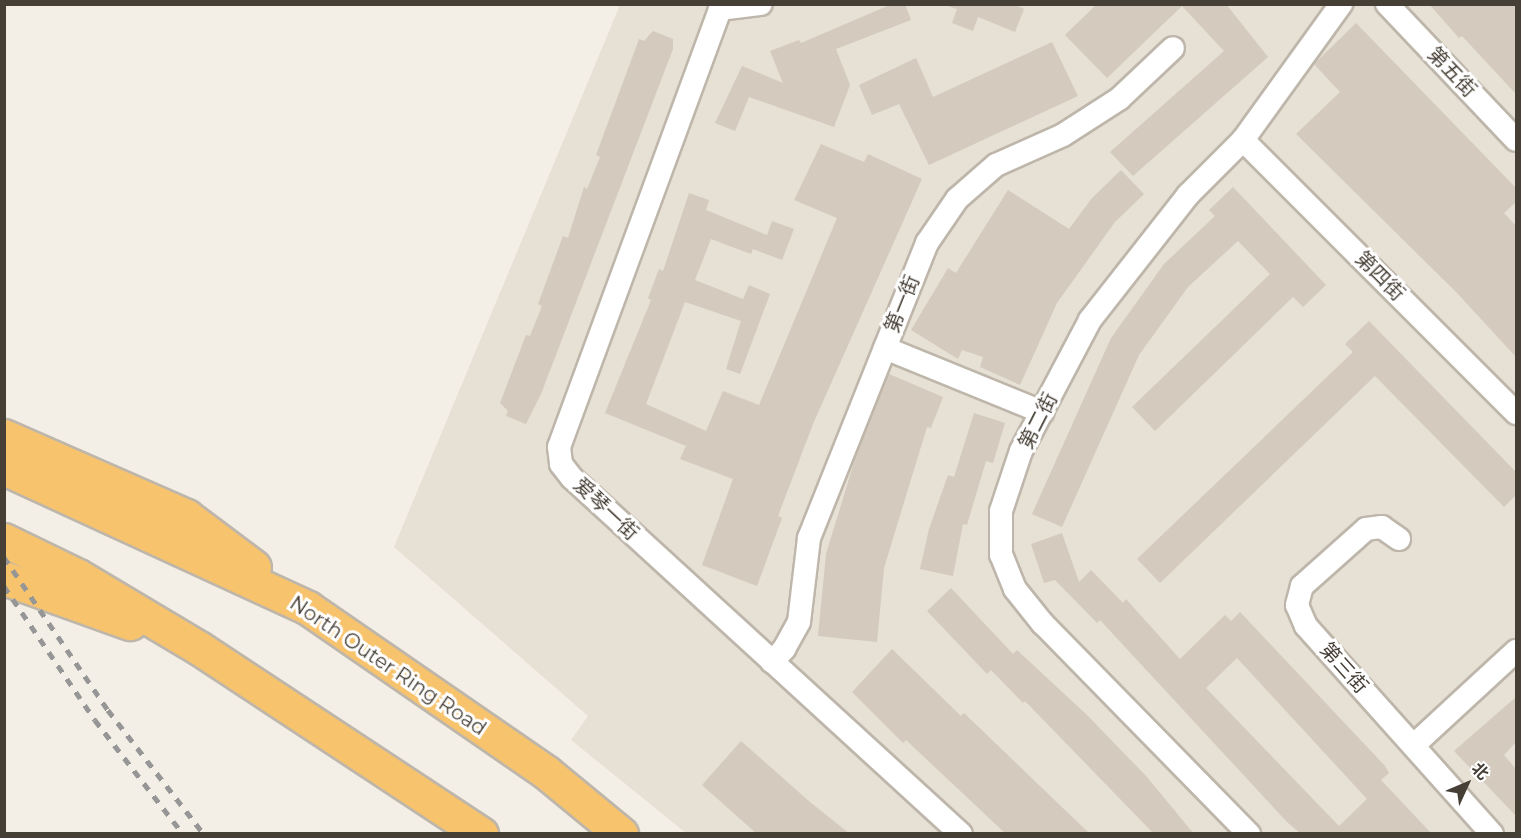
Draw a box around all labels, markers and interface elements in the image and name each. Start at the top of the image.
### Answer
street label: 第五街 [1423,42,1481,102]
street label: 第四街 [1350,246,1410,306]
street label: 第一街 [880,272,924,336]
street label: 第二街 [1014,389,1062,453]
street label: 爱琴一街 [569,473,643,545]
street label: North Outer Ring Road [285,591,491,741]
street label: 第三街 [1315,638,1373,698]
north arrow [1437,754,1497,814]
text: 北 [1468,759,1493,784]

